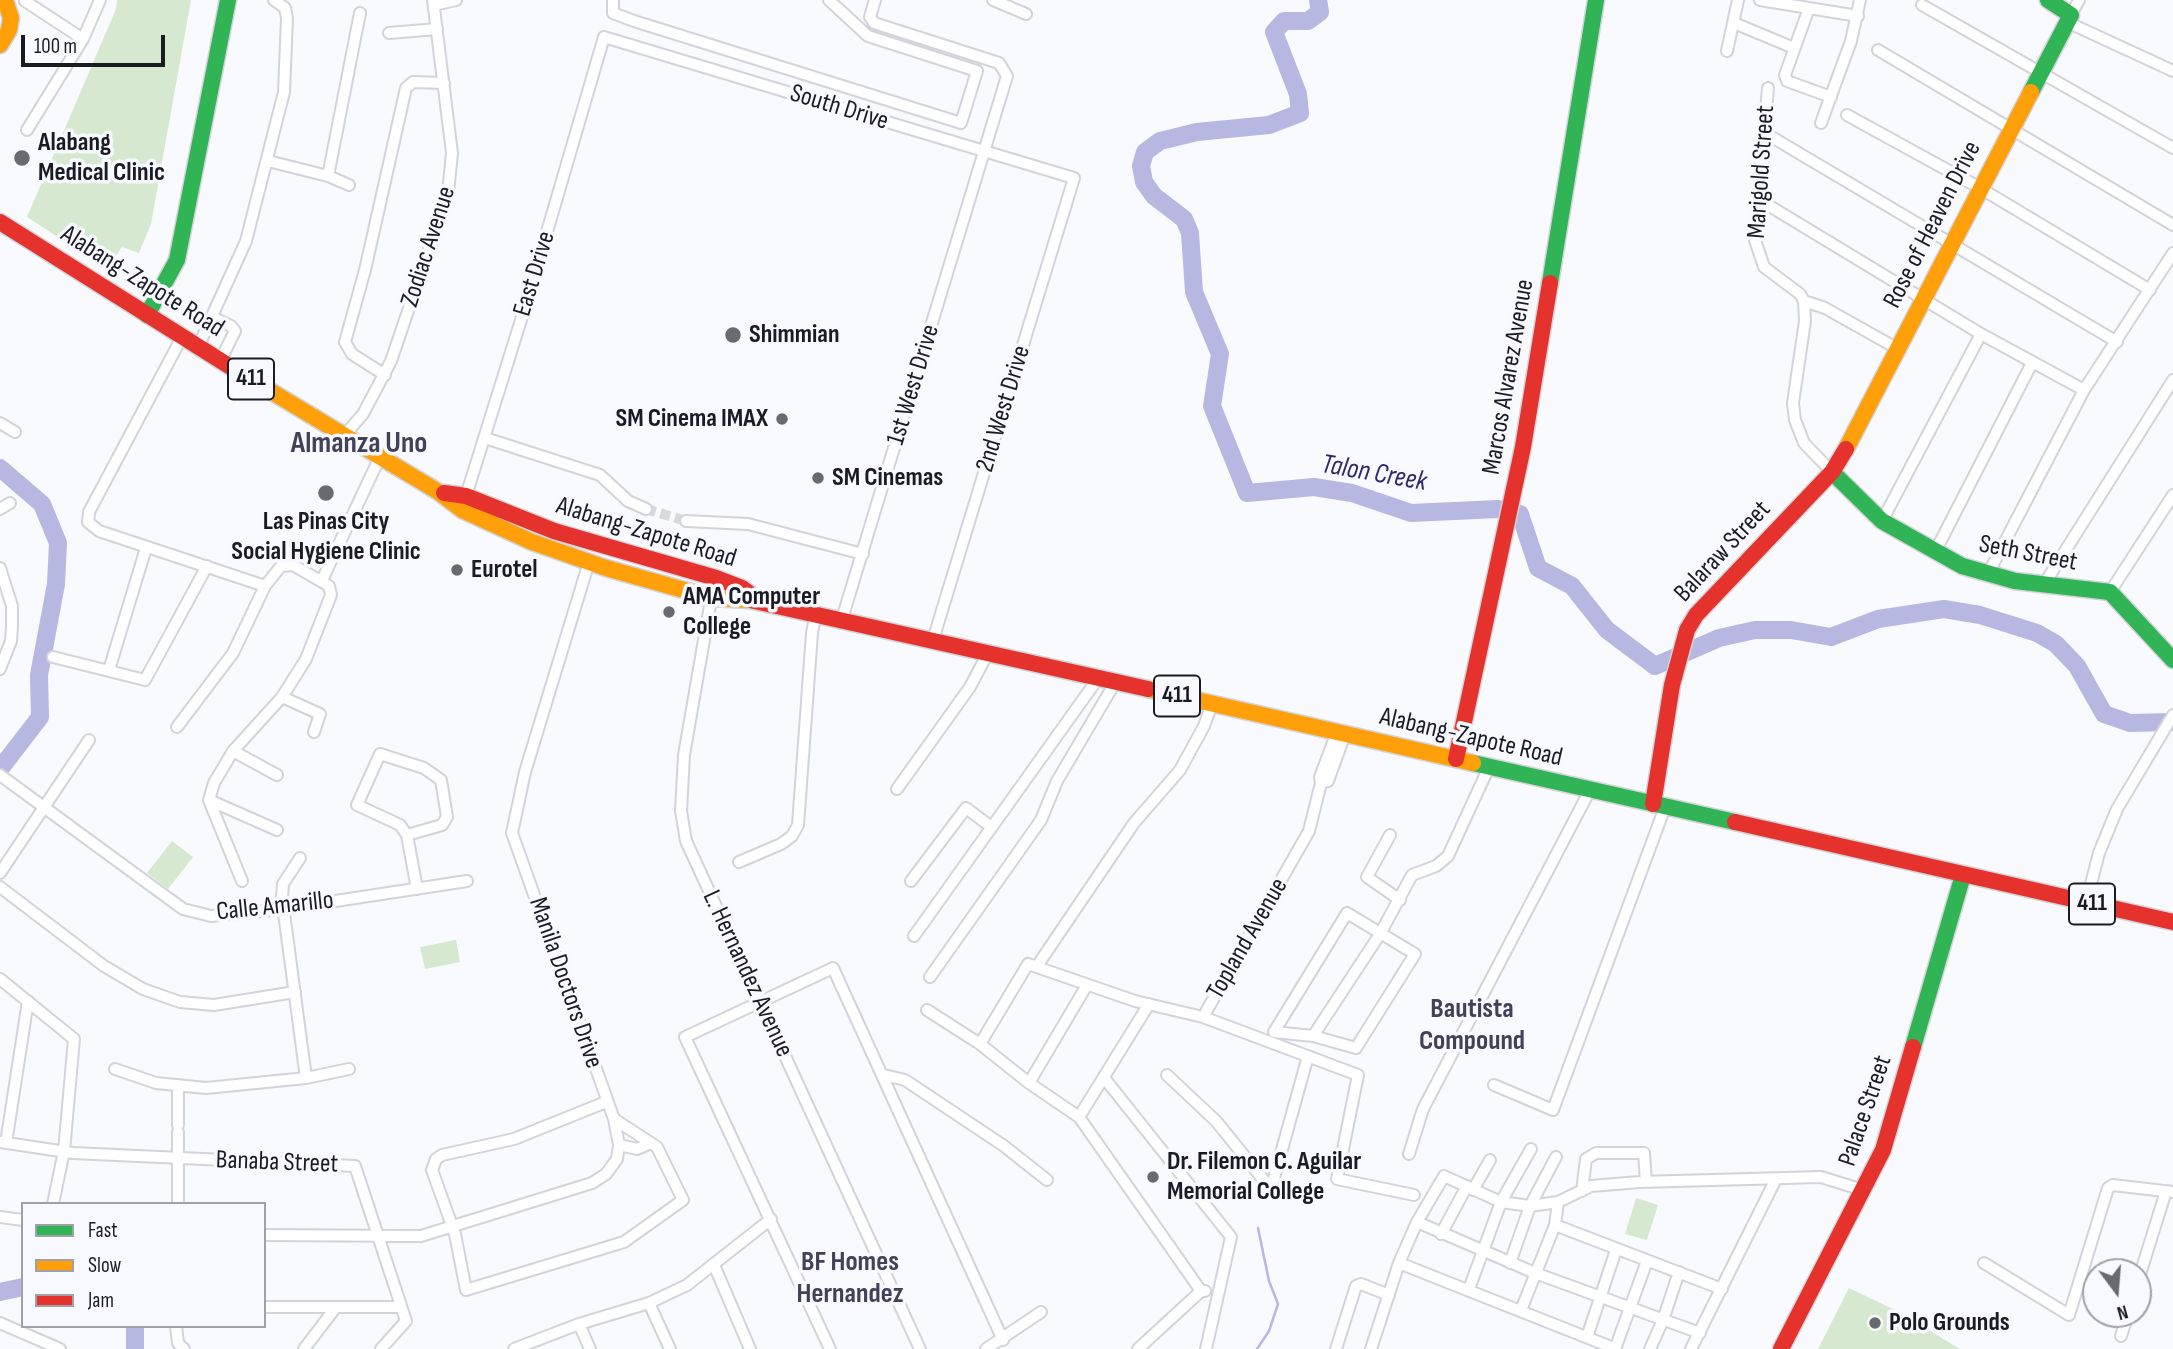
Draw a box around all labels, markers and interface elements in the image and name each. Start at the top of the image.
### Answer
scale bar [24,21,168,65]
text: 100 m [34,34,77,59]
street label: South Drive [786,78,892,138]
street label: Marigold Street [1742,104,1782,240]
place label: Alabang Medical Clinic [38,127,165,188]
street label: Rose of Heaven Drive [1878,136,1988,314]
marker: Alabang Medical Clinic [12,148,32,168]
street label: Zodiac Avenue [395,183,463,311]
street label: Alabang-Zapote Road [55,219,229,345]
street label: East Drive [507,228,563,320]
street label: Marcos Alvarez Avenue [1476,277,1542,477]
place label: Shimmian [749,319,840,351]
street label: 1st West Drive [881,321,947,449]
marker: Shimmian [723,325,743,345]
street label: 2nd West Drive [970,342,1038,476]
road number: 411 [228,358,274,400]
place label: SM Cinema IMAX [616,403,768,435]
marker: SM Cinema IMAX [774,411,790,427]
district label: Almanza Uno [291,426,427,462]
water label: Talon Creek [1319,448,1429,500]
place label: SM Cinemas [832,462,943,494]
marker: SM Cinemas [810,470,826,486]
marker: Las Pinas City Social Hygiene Clinic [316,483,336,503]
street label: Alabang-Zapote Road [552,491,740,575]
street label: Balaraw Street [1668,495,1778,609]
place label: Las Pinas City Social Hygiene Clinic [231,506,421,568]
street label: Seth Street [1976,529,2080,579]
place label: Eurotel [471,554,538,586]
marker: Eurotel [449,562,465,578]
place label: AMA Computer College [683,581,820,642]
marker: AMA Computer College [661,604,677,620]
road number: 411 [1154,676,1200,716]
street label: Alabang-Zapote Road [1377,702,1565,774]
street label: Topland Avenue [1201,873,1295,1005]
road number: 411 [2069,884,2115,924]
street label: Calle Amarillo [215,885,335,929]
street label: L. Hernandez Avenue [695,886,799,1062]
street label: Manila Doctors Drive [521,893,609,1073]
district label: Bautista Compound [1419,993,1525,1059]
street label: Palace Street [1832,1051,1900,1171]
street label: Banaba Street [215,1145,339,1181]
place label: Dr. Filemon C. Aguilar Memorial College [1167,1146,1361,1208]
marker: Dr. Filemon C. Aguilar Memorial College [1145,1169,1161,1185]
legend [21,1202,266,1328]
text: Fast [88,1218,118,1243]
district label: BF Homes Hernandez [797,1246,903,1312]
text: Slow [88,1253,121,1278]
north arrow [2082,1258,2152,1328]
text: Jam [88,1288,114,1313]
text: N [2114,1299,2130,1324]
place label: Polo Grounds [1889,1307,2010,1339]
marker: Polo Grounds [1867,1315,1883,1331]

